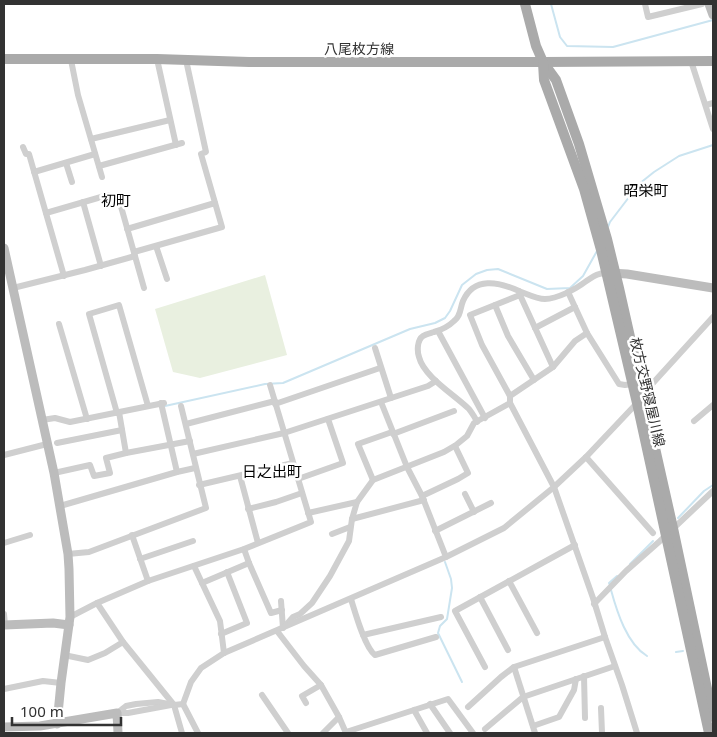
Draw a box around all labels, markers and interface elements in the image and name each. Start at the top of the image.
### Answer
street label: 八尾枚方線 [324,39,394,58]
district label: 昭栄町 [623,180,669,200]
district label: 初町 [101,190,131,210]
street label: 枚方交野寝屋川線 [626,335,670,449]
district label: 日之出町 [242,461,302,481]
scale bar [12,694,121,726]
text: 100 m [20,701,64,721]

